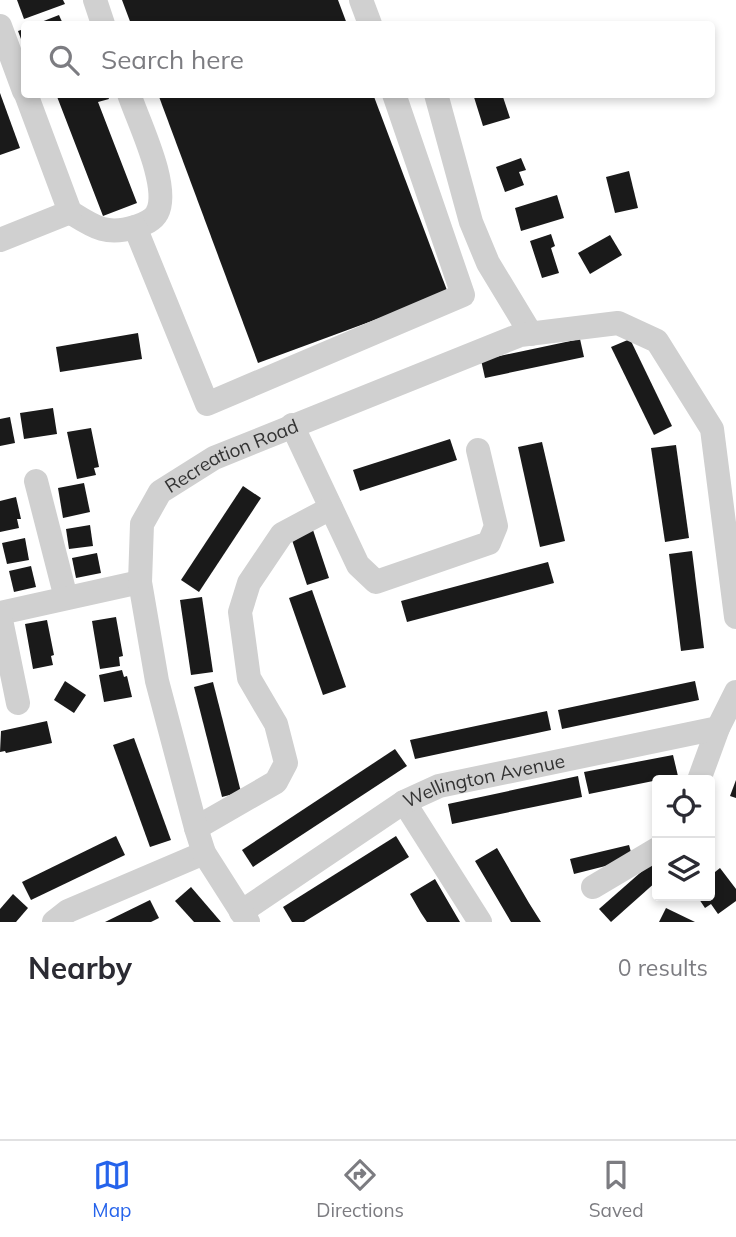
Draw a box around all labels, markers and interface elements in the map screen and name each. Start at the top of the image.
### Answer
search box [21,21,715,98]
icon: search [45,41,83,79]
text: Search here [101,43,244,76]
street label: Recreation Road [160,413,302,498]
street label: Wellington Avenue [399,748,567,813]
map controls [652,775,715,901]
button: locate [652,775,715,838]
button: layers [652,838,715,901]
text: Nearby [28,949,132,987]
text: 0 results [618,953,708,982]
tab: Map [92,1156,131,1222]
tab: Directions [316,1156,404,1222]
tab: Saved [589,1156,644,1222]

